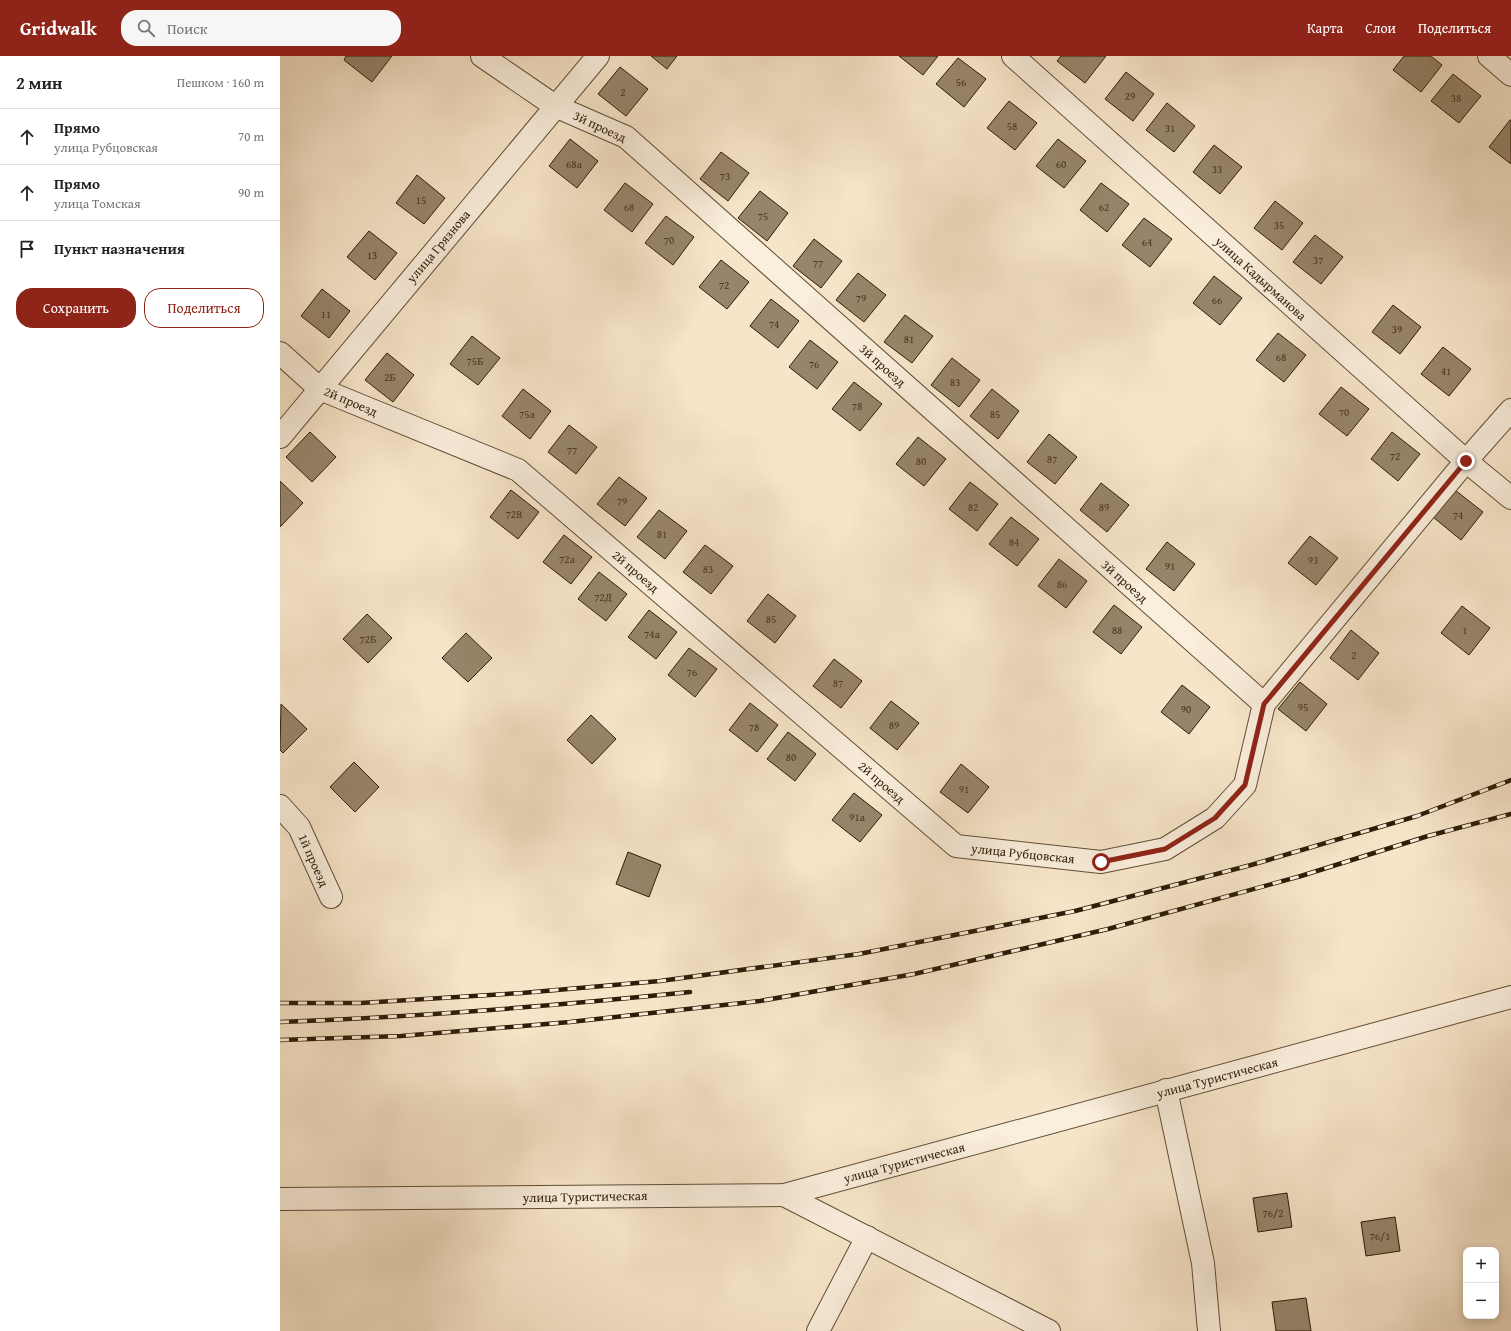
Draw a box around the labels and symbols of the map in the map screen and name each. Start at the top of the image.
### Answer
house number: 56 [956,74,966,90]
house number: 2 [620,84,626,100]
house number: 29 [1125,88,1135,104]
house number: 38 [1451,90,1461,106]
street label: 3й проезд [570,106,629,147]
house number: 58 [1007,118,1017,134]
house number: 31 [1165,120,1175,136]
house number: 68а [566,156,583,172]
house number: 60 [1056,156,1066,172]
house number: 33 [1212,161,1222,177]
house number: 73 [720,168,730,184]
house number: 15 [416,192,426,208]
house number: 68 [624,199,634,215]
house number: 62 [1099,199,1109,215]
street label: улица Грязнова [401,205,475,288]
house number: 75 [758,208,768,224]
house number: 35 [1274,217,1284,233]
street label: улица Кадырманова [1210,231,1311,325]
house number: 70 [664,232,674,248]
house number: 64 [1142,234,1152,250]
house number: 13 [367,247,377,263]
house number: 37 [1313,252,1323,268]
house number: 77 [813,255,823,271]
house number: 72 [719,277,729,293]
house number: 79 [856,290,866,306]
house number: 66 [1212,292,1222,308]
house number: 11 [321,306,331,322]
house number: 74 [769,316,779,332]
house number: 39 [1392,321,1402,337]
house number: 81 [904,331,914,347]
street label: 3й проезд [855,339,910,391]
house number: 68 [1276,349,1286,365]
house number: 75Б [467,353,483,369]
house number: 76 [809,356,819,372]
house number: 41 [1441,363,1451,379]
house number: 2Б [384,369,396,385]
house number: 83 [950,374,960,390]
street label: 2й проезд [321,382,381,421]
house number: 78 [852,398,862,414]
house number: 70 [1339,404,1349,420]
house number: 75а [519,406,536,422]
house number: 85 [990,406,1000,422]
house number: 77 [567,442,577,458]
house number: 72 [1390,448,1400,464]
house number: 87 [1047,451,1057,467]
route end [1457,452,1475,470]
house number: 80 [916,453,926,469]
house number: 79 [617,493,627,509]
house number: 82 [968,499,978,515]
house number: 89 [1099,499,1109,515]
house number: 72В [506,506,522,522]
house number: 74 [1453,507,1463,523]
house number: 81 [657,526,667,542]
house number: 84 [1009,534,1019,550]
street label: 2й проезд [608,546,663,597]
house number: 72а [559,551,576,567]
house number: 93 [1308,552,1318,568]
street label: 3й проезд [1097,555,1152,607]
house number: 91 [1165,558,1175,574]
house number: 83 [703,561,713,577]
house number: 86 [1057,576,1067,592]
house number: 72Д [594,589,612,605]
house number: 85 [766,611,776,627]
house number: 88 [1112,622,1122,638]
house number: 1 [1462,622,1468,638]
house number: 74а [644,626,661,642]
house number: 72Б [360,631,376,647]
house number: 2 [1351,647,1357,663]
house number: 76 [687,664,697,680]
house number: 87 [833,675,843,691]
house number: 95 [1298,699,1308,715]
house number: 90 [1181,701,1191,717]
house number: 89 [889,717,899,733]
house number: 78 [749,719,759,735]
house number: 80 [786,749,796,765]
street label: 2й проезд [854,757,909,808]
house number: 91 [959,781,969,797]
house number: 91а [849,809,866,825]
street label: 1й проезд [293,830,334,890]
street label: улица Рубцовская [969,839,1076,868]
route start [1092,853,1110,871]
street label: улица Туристическая [1153,1052,1280,1103]
street label: улица Туристическая [840,1137,967,1188]
street label: улица Туристическая [521,1186,648,1207]
house number: 76/2 [1262,1205,1284,1221]
house number: 76/1 [1369,1228,1391,1244]

